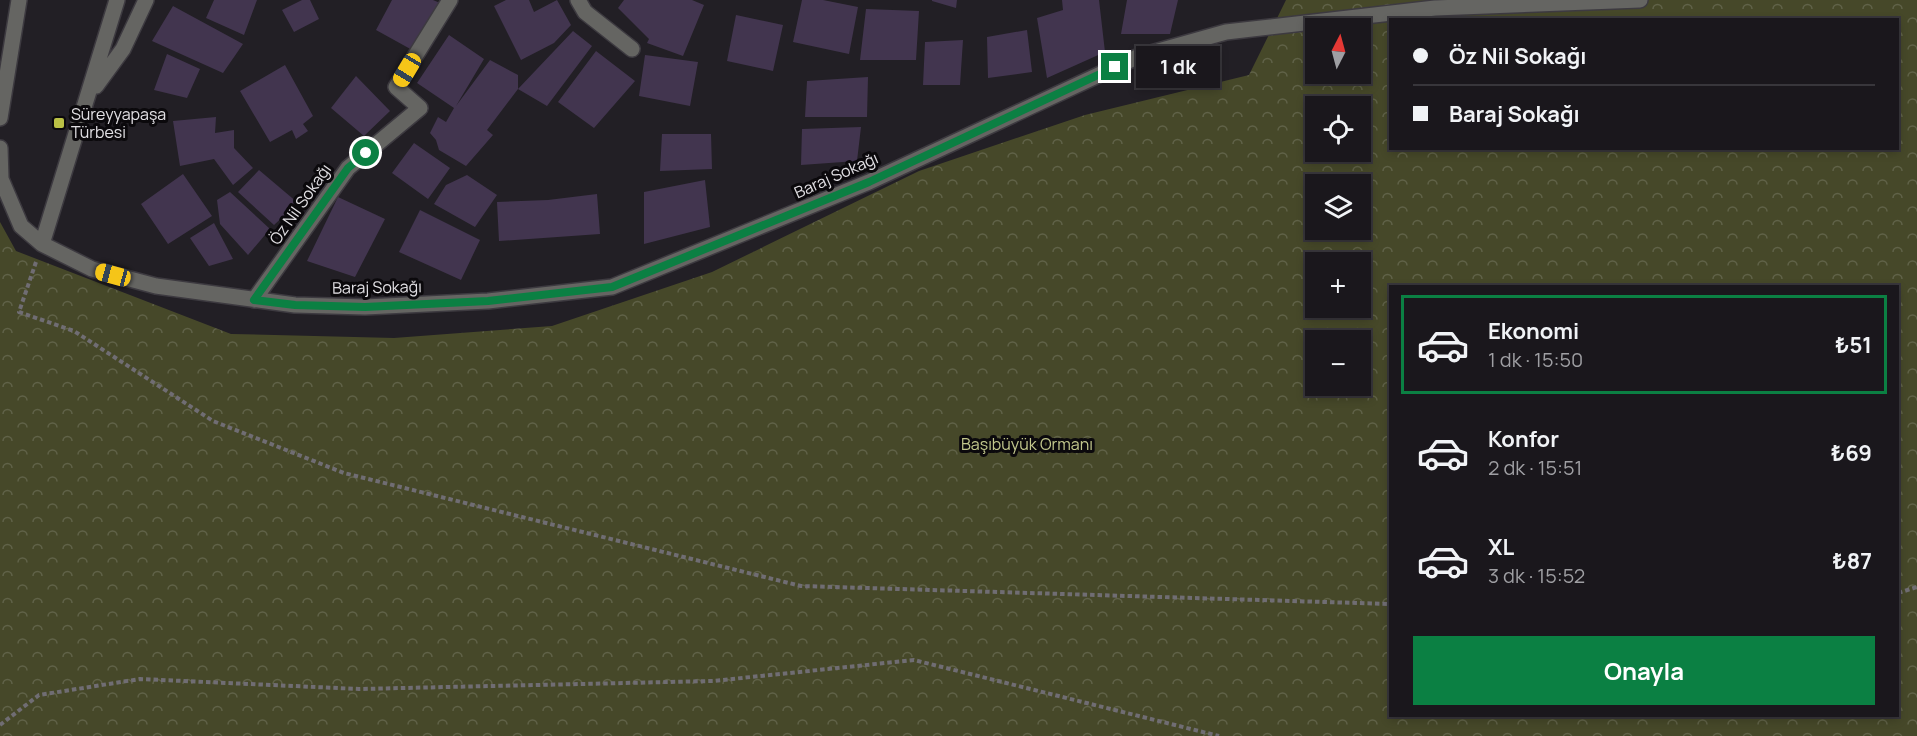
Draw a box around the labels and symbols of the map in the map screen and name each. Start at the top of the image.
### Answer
north arrow [1305,18,1371,84]
callout: 1 dk [1136,46,1220,88]
car [390,50,424,90]
route end [1101,53,1128,80]
place label: Süreyyapaşa Türbesi [71,103,166,143]
marker: Süreyyapaşa Türbesi [52,116,66,130]
route start [352,139,379,166]
street label: Baraj Sokağı [791,147,881,203]
street label: Öz Nil Sokağı [264,159,336,249]
car [93,262,133,288]
street label: Baraj Sokağı [332,275,422,299]
park label: Başıbüyük Ormanı [961,433,1093,455]

